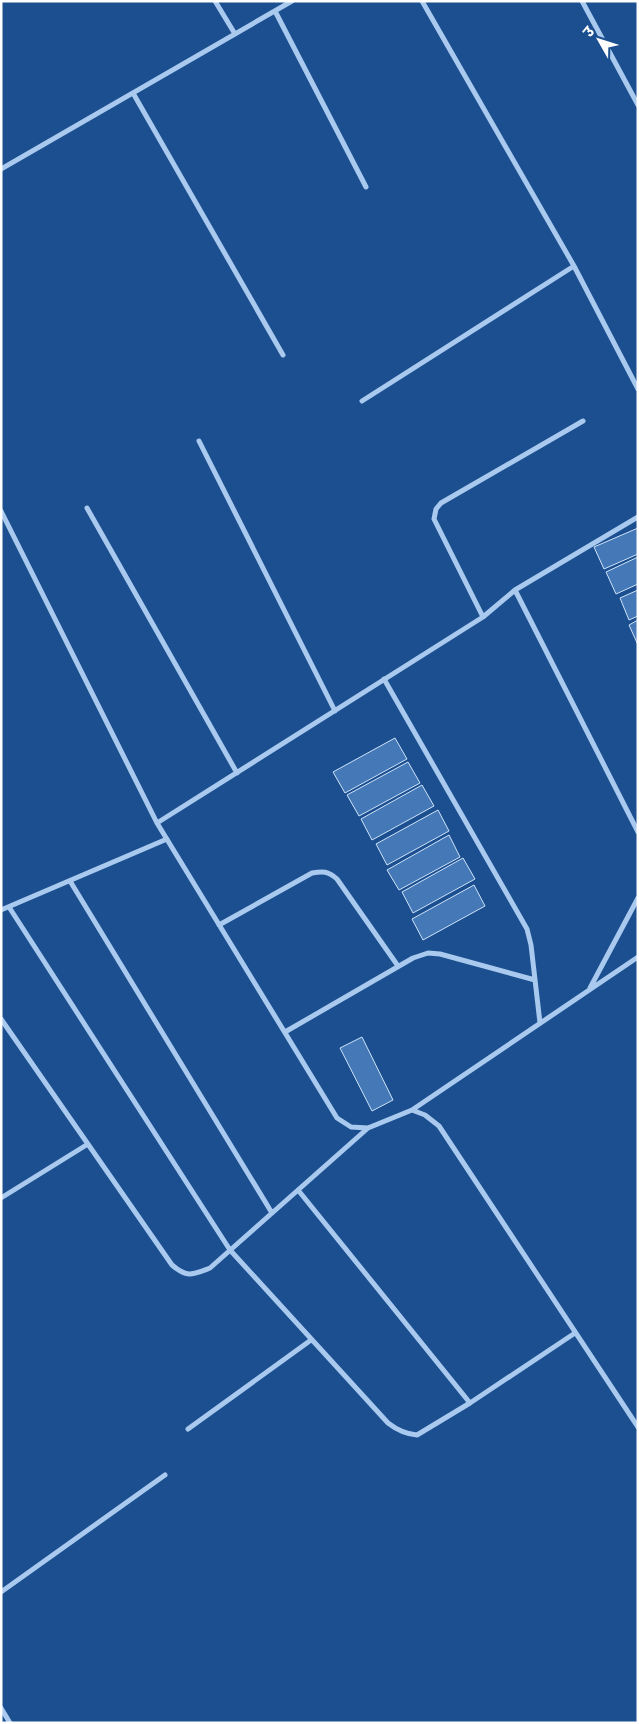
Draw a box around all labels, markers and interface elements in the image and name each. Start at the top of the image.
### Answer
north arrow [574,15,624,65]
text: उ [578,22,600,42]

